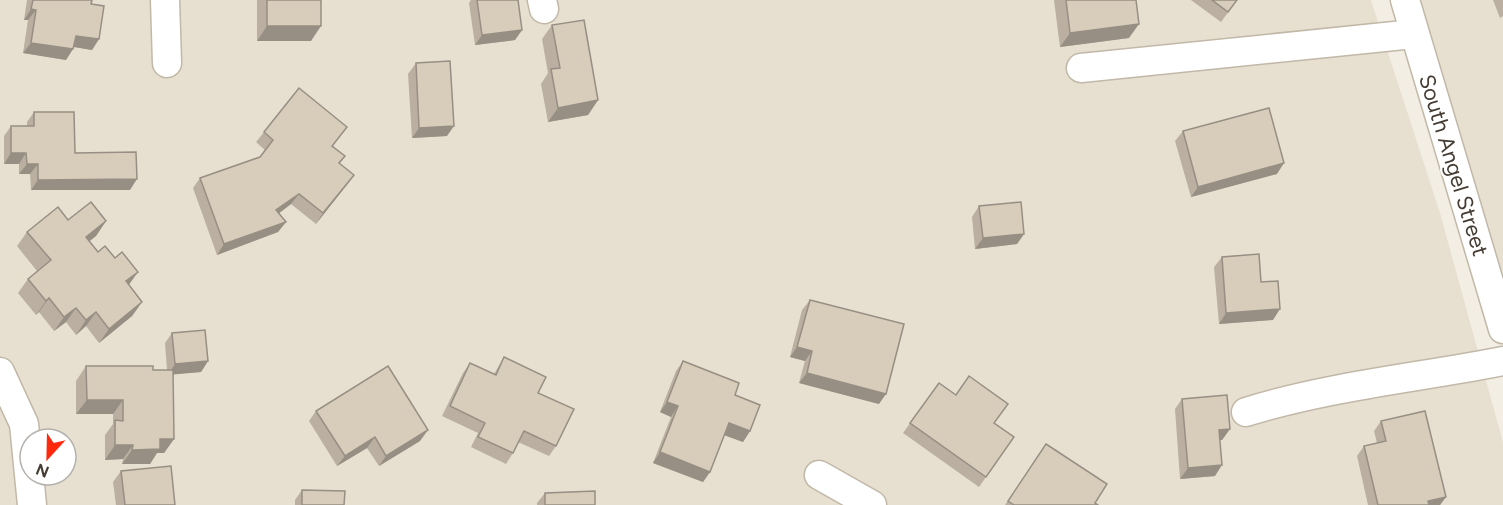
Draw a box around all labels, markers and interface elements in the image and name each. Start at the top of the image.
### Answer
street label: South Angel Street [1413,71,1494,259]
north arrow [18,427,78,487]
text: N [33,459,52,482]

